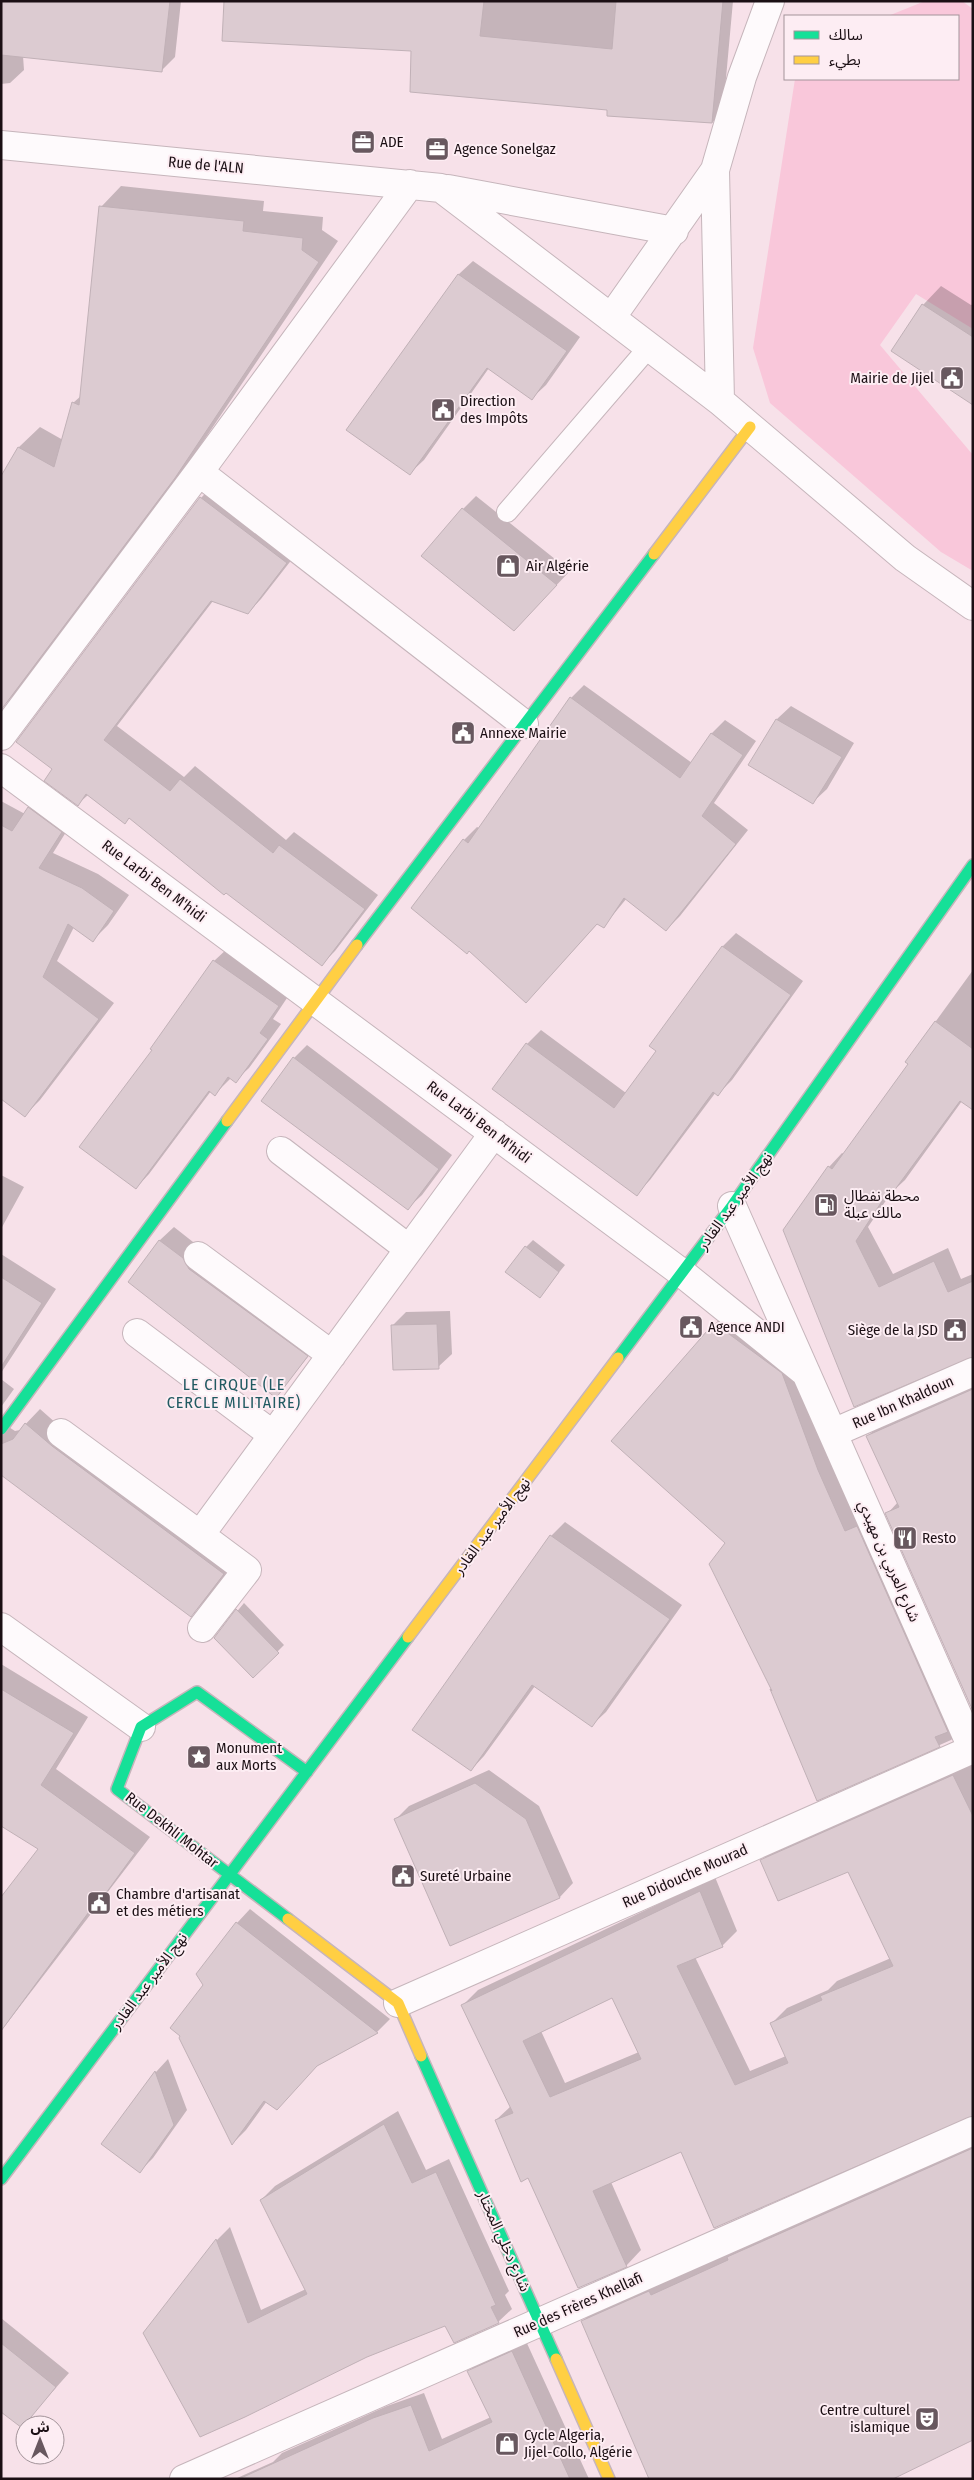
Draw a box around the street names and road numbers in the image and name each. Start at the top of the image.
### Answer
street label: Rue de l'ALN [167,153,245,177]
street label: Rue Larbi Ben M'hidi [98,836,210,926]
street label: Rue Larbi Ben M'hidi [423,1077,535,1167]
street label: نهج الأمير عبد القادر [693,1149,779,1256]
street label: Rue Ibn Khaldoun [850,1372,956,1432]
street label: نهج الأمير عبد القادر [449,1474,537,1580]
street label: شارع العربي بن مهيدي [851,1497,924,1626]
street label: Rue Dekhli Mohtar [122,1788,223,1872]
street label: Rue Didouche Mourad [620,1840,750,1912]
street label: نهج الأمير عبد القادر [106,1929,194,2035]
street label: شارع دخلي المختار [470,2187,534,2296]
street label: Rue des Frères Khellafi [511,2268,645,2342]

